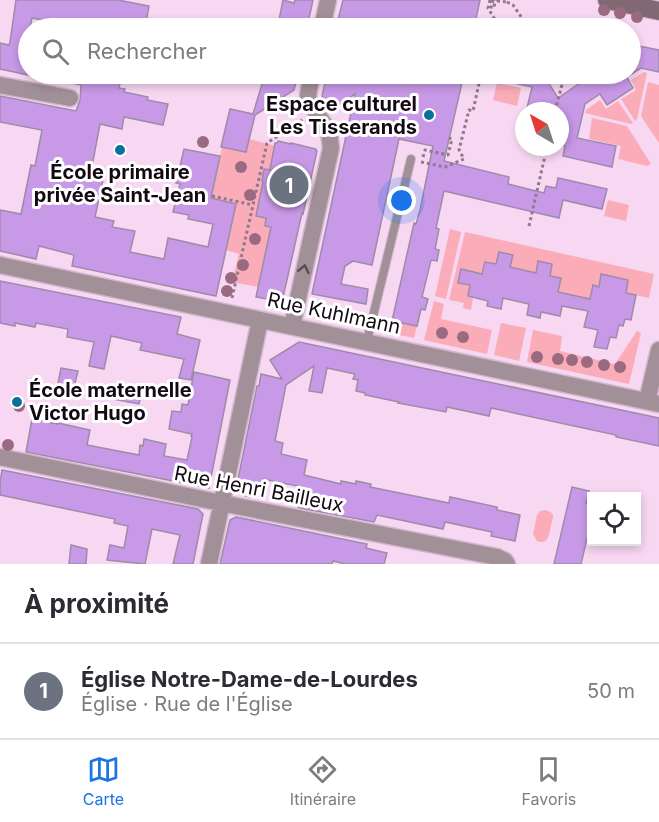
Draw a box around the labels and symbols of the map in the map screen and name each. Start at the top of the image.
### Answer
place label: Espace culturel Les Tisserands [266,92,417,139]
north arrow [515,102,569,156]
marker: Espace culturel Les Tisserands [422,108,436,122]
marker: École primaire privée Saint-Jean [113,143,127,157]
place label: École primaire privée Saint-Jean [34,159,206,207]
pin: 1 [270,162,308,207]
your location [387,186,416,215]
one-way arrow [297,264,310,274]
street label: Rue Kuhlmann [265,287,403,339]
place label: École maternelle Victor Hugo [29,377,192,425]
marker: École maternelle Victor Hugo [10,395,24,409]
street label: Rue Henri Bailleux [172,461,346,517]

